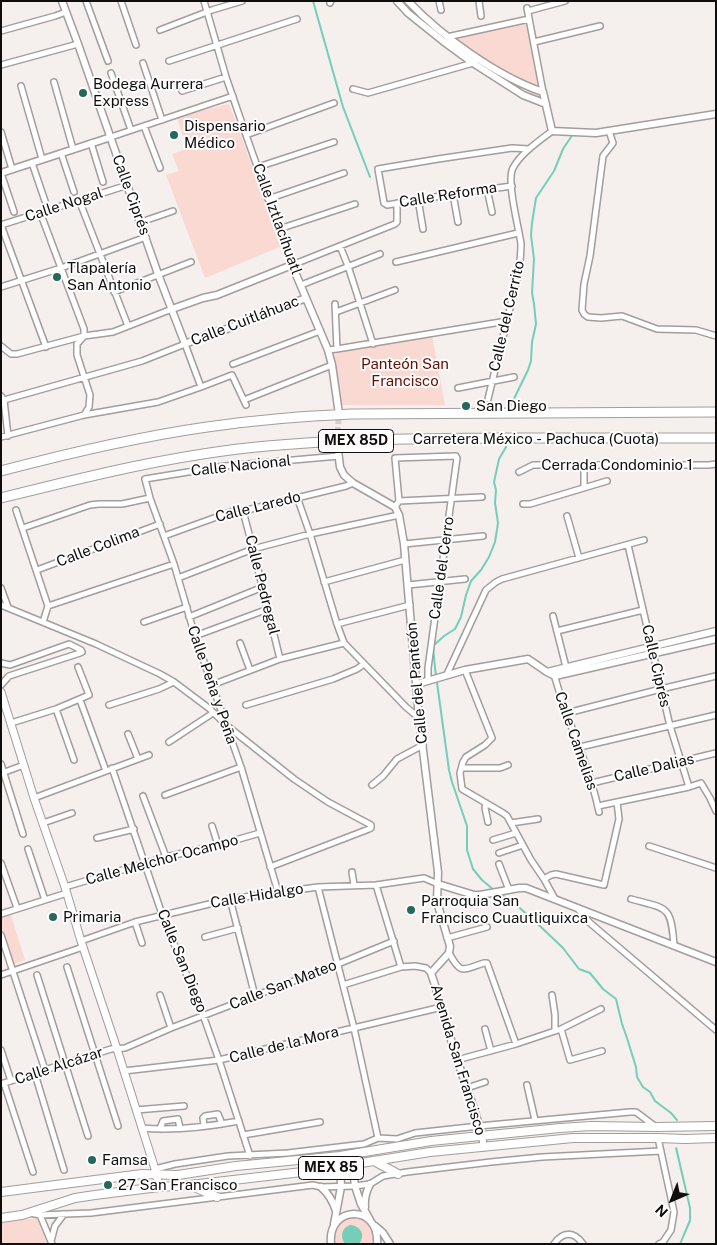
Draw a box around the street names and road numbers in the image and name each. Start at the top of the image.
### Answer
street label: Calle Ciprés [108,152,154,238]
street label: Calle Iztlacíhuatl [249,161,305,277]
street label: Calle Reforma [398,178,498,212]
street label: Calle Nogal [23,184,105,226]
street label: Calle del Cerrito [486,259,528,373]
street label: Calle Cuitláhuac [188,292,302,350]
road number: MEX 85D [318,430,394,452]
street label: Carretera México - Pachuca (Cuota) [413,430,659,448]
street label: Calle Nacional [190,452,292,480]
street label: Cerrada Condominio 1 [541,456,693,474]
street label: Calle Laredo [213,488,303,526]
street label: Calle del Cerro [426,515,458,621]
street label: Calle Colima [54,523,142,571]
street label: Calle Pedregal [241,533,283,637]
street label: Calle del Panteón [403,621,431,745]
street label: Calle Peña y Peña [183,623,241,747]
street label: Calle Ciprés [638,623,674,709]
street label: Calle Camelias [551,689,601,793]
street label: Calle Dalias [612,750,696,786]
street label: Calle Melchor Ocampo [84,831,240,889]
street label: Calle Hidalgo [209,880,305,912]
street label: Calle San Diego [153,907,211,1015]
street label: Calle San Mateo [227,956,339,1014]
street label: Avenida San Francisco [426,982,490,1138]
street label: Calle de la Mora [227,1023,341,1067]
street label: Calle Alcázar [13,1043,105,1089]
road number: MEX 85 [298,1156,364,1180]

